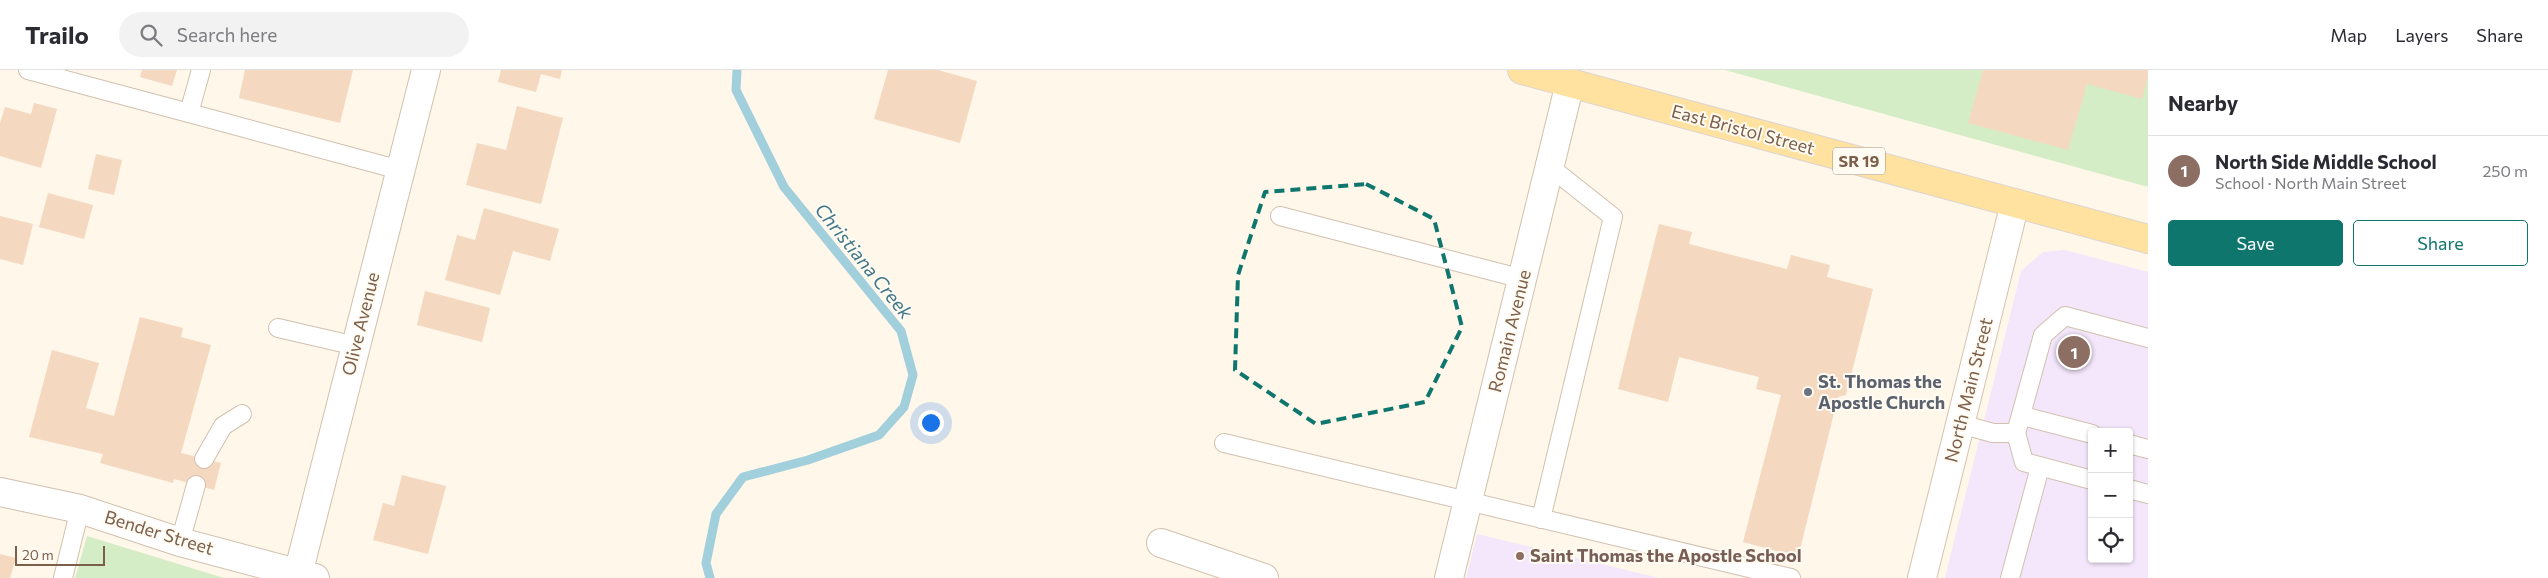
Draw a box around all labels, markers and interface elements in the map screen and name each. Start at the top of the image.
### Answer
search box [119,12,469,57]
text: Trailo [25,20,89,49]
icon: search [137,21,165,49]
text: Search here [177,23,277,46]
text: Map [2330,24,2367,46]
text: Layers [2395,24,2448,46]
text: Share [2476,24,2523,46]
text: Nearby [2168,90,2238,115]
street label: East Bristol Street [1669,99,1817,159]
road number: SR 19 [1833,148,1885,174]
text: North Side Middle School [2215,150,2437,173]
text: 1 [2180,161,2188,180]
text: 250 m [2482,161,2528,180]
text: School · North Main Street [2215,173,2406,192]
water label: Christiana Creek [811,198,919,324]
button: Save [2168,220,2343,266]
button: Share [2353,220,2528,266]
street label: Romain Avenue [1483,267,1535,394]
street label: Olive Avenue [337,270,383,378]
street label: North Main Street [1939,315,1997,464]
pin: 1 [2058,333,2090,371]
place label: St. Thomas the Apostle Church [1818,370,1945,413]
marker: St. Thomas the Apostle Church [1802,386,1814,398]
your location [918,410,944,436]
map controls [2088,428,2133,563]
button: + [2088,428,2133,473]
button: − [2088,473,2133,518]
street label: Bender Street [102,505,216,559]
button: locate [2088,518,2133,563]
scale bar [15,543,105,566]
place label: Saint Thomas the Apostle School [1530,544,1802,566]
text: 20 m [22,546,54,563]
marker: Saint Thomas the Apostle School [1514,550,1526,562]

